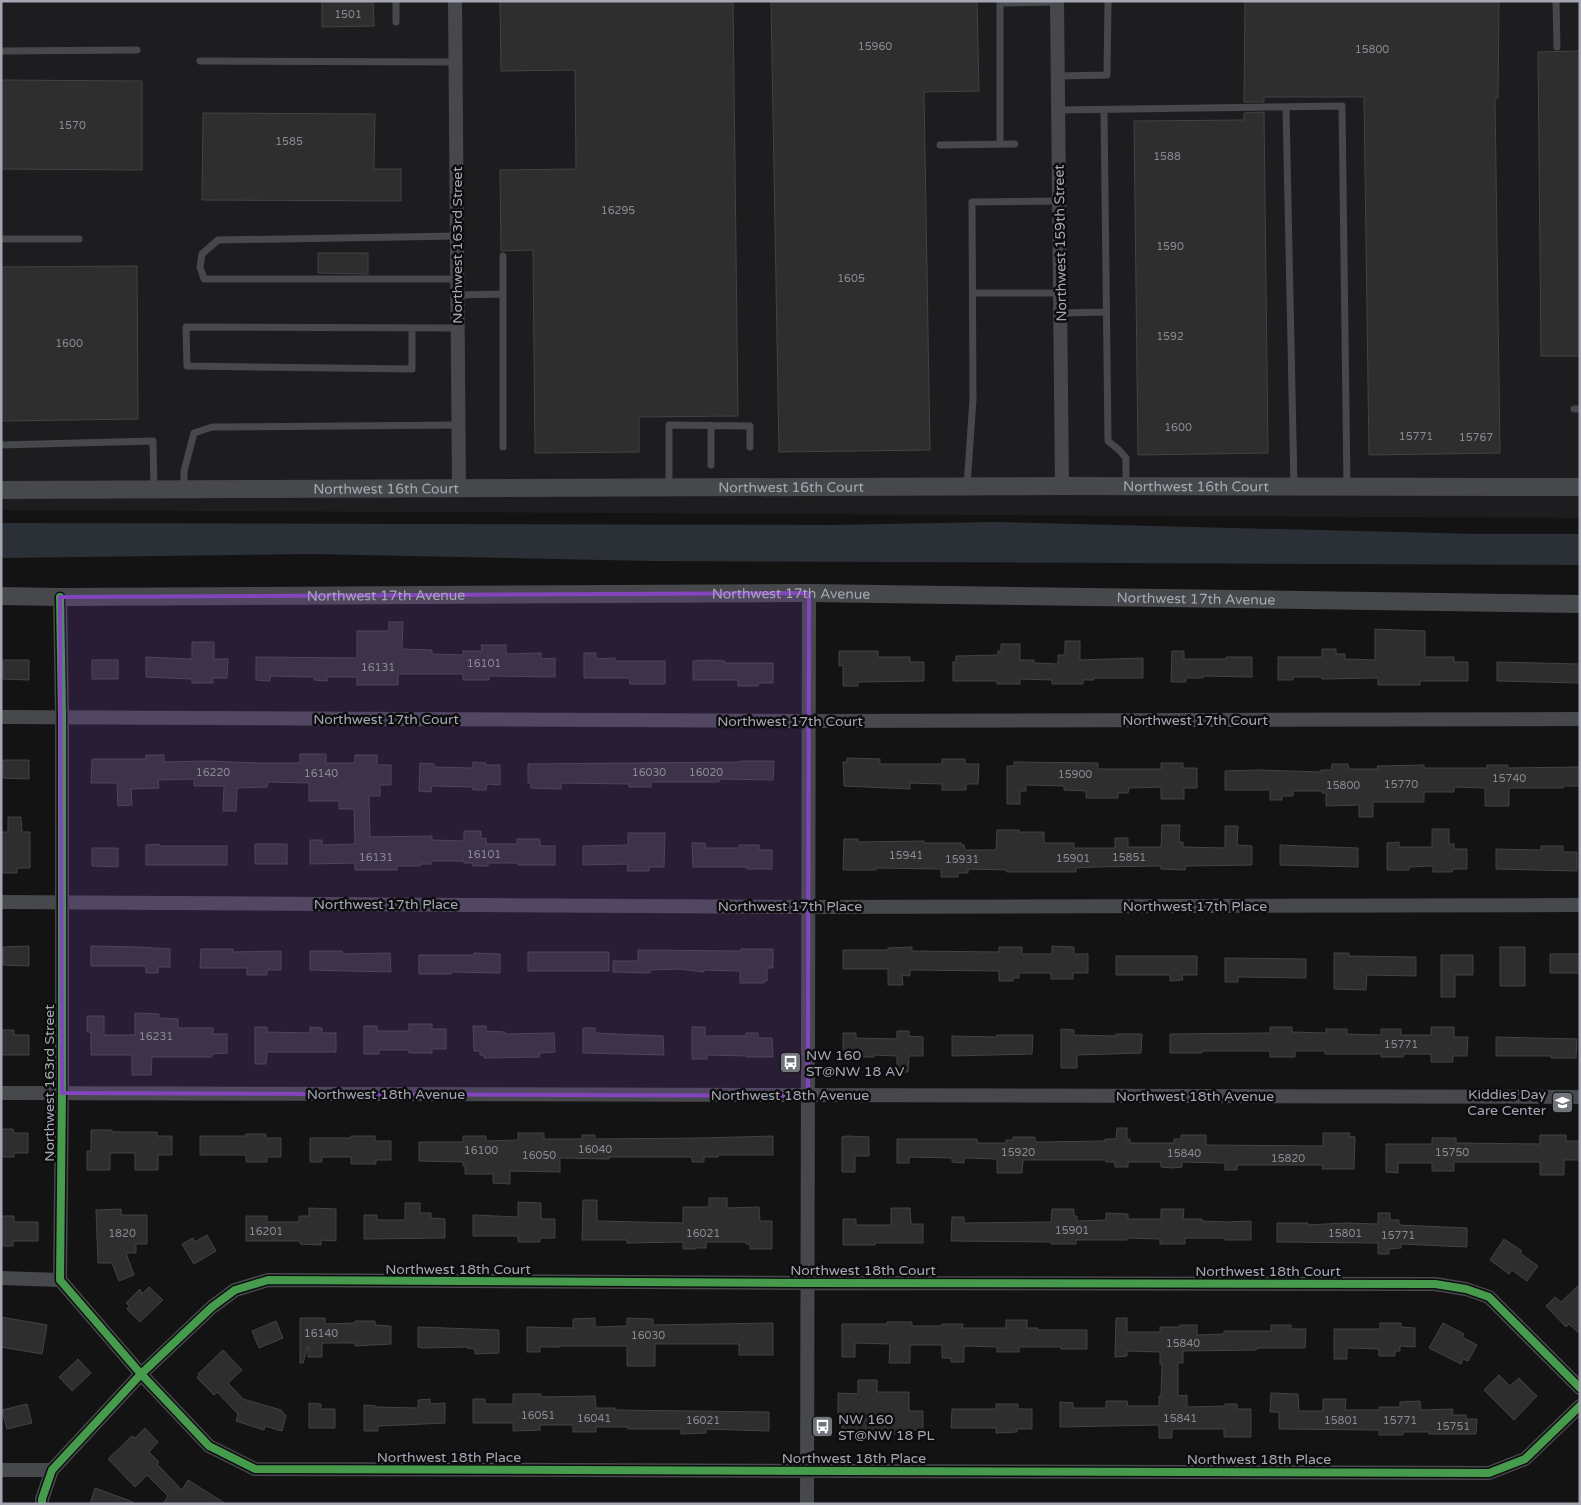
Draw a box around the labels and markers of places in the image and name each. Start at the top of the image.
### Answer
place label: NW 160 ST@NW 18 AV [806,1047,905,1080]
bus stop icon: NW 160 ST@NW 18 AV [778,1051,802,1075]
place label: Kiddies Day Care Center [1467,1086,1547,1119]
school or university icon: Kiddies Day Care Center [1550,1090,1574,1114]
place label: NW 160 ST@NW 18 PL [838,1411,935,1444]
bus stop icon: NW 160 ST@NW 18 PL [810,1415,834,1439]

